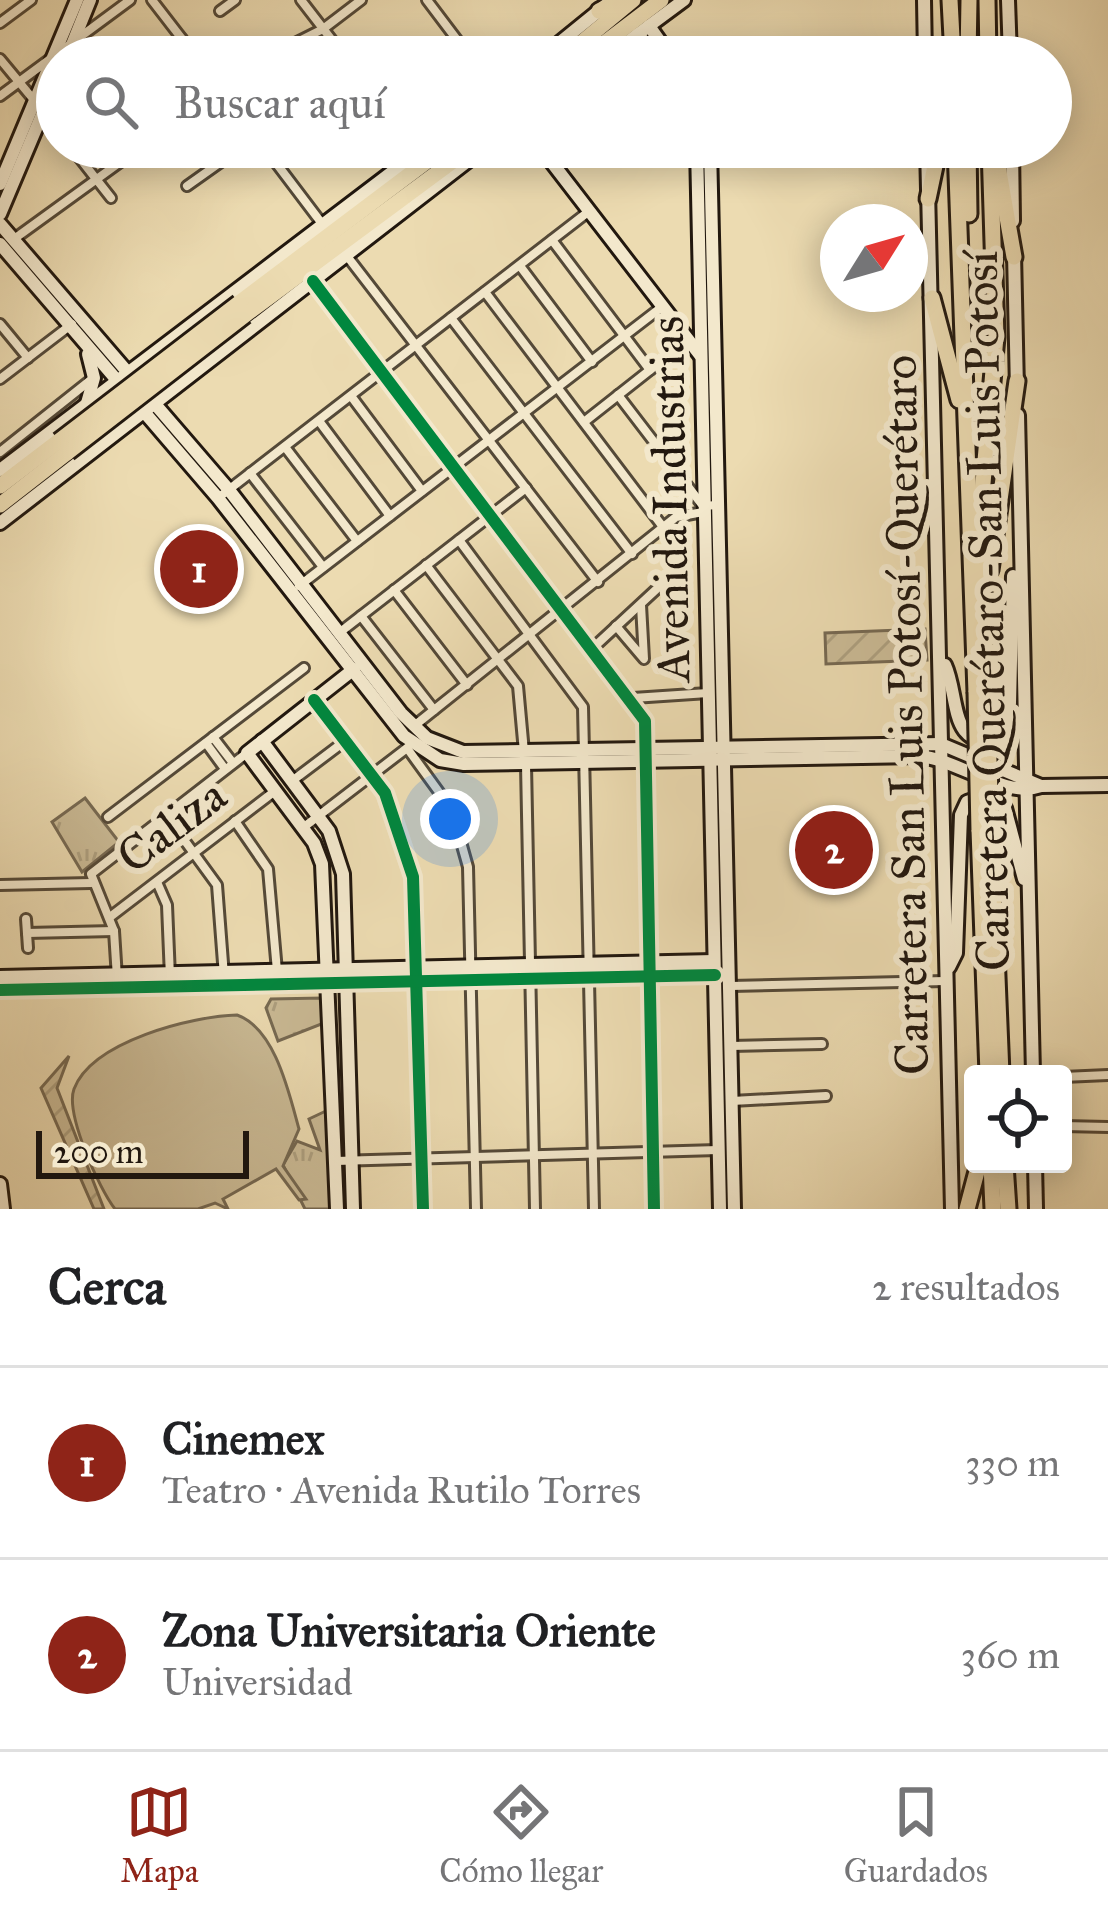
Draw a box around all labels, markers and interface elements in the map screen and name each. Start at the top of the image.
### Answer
search box [36,36,1072,168]
icon: search [78,69,144,135]
text: Buscar aquí [174,75,386,130]
north arrow [820,204,928,312]
street label: Carretera Querétaro-San Luis Potosí [951,249,1022,971]
street label: Avenida Industrias [637,315,702,685]
street label: Carretera San Luis Potosí-Querétaro [870,354,941,1075]
pin: 1 [160,524,238,614]
street label: Caliza [105,765,238,886]
your location [420,789,480,849]
pin: 2 [795,805,873,895]
map controls [964,1065,1072,1173]
button: locate [964,1065,1072,1173]
scale bar [36,1125,249,1178]
text: 200 m [54,1132,144,1172]
text: Cerca [48,1256,166,1318]
text: 2 resultados [872,1263,1060,1311]
text: Cinemex [162,1411,324,1466]
text: 1 [79,1439,95,1487]
text: 330 m [965,1439,1060,1487]
text: Teatro · Avenida Rutilo Torres [162,1466,641,1514]
text: Zona Universitaria Oriente [162,1603,656,1658]
text: 2 [77,1631,97,1679]
text: 360 m [961,1631,1060,1679]
text: Universidad [162,1658,353,1706]
tab: Mapa [120,1779,199,1891]
tab: Cómo llegar [439,1779,603,1891]
tab: Guardados [844,1779,988,1891]

